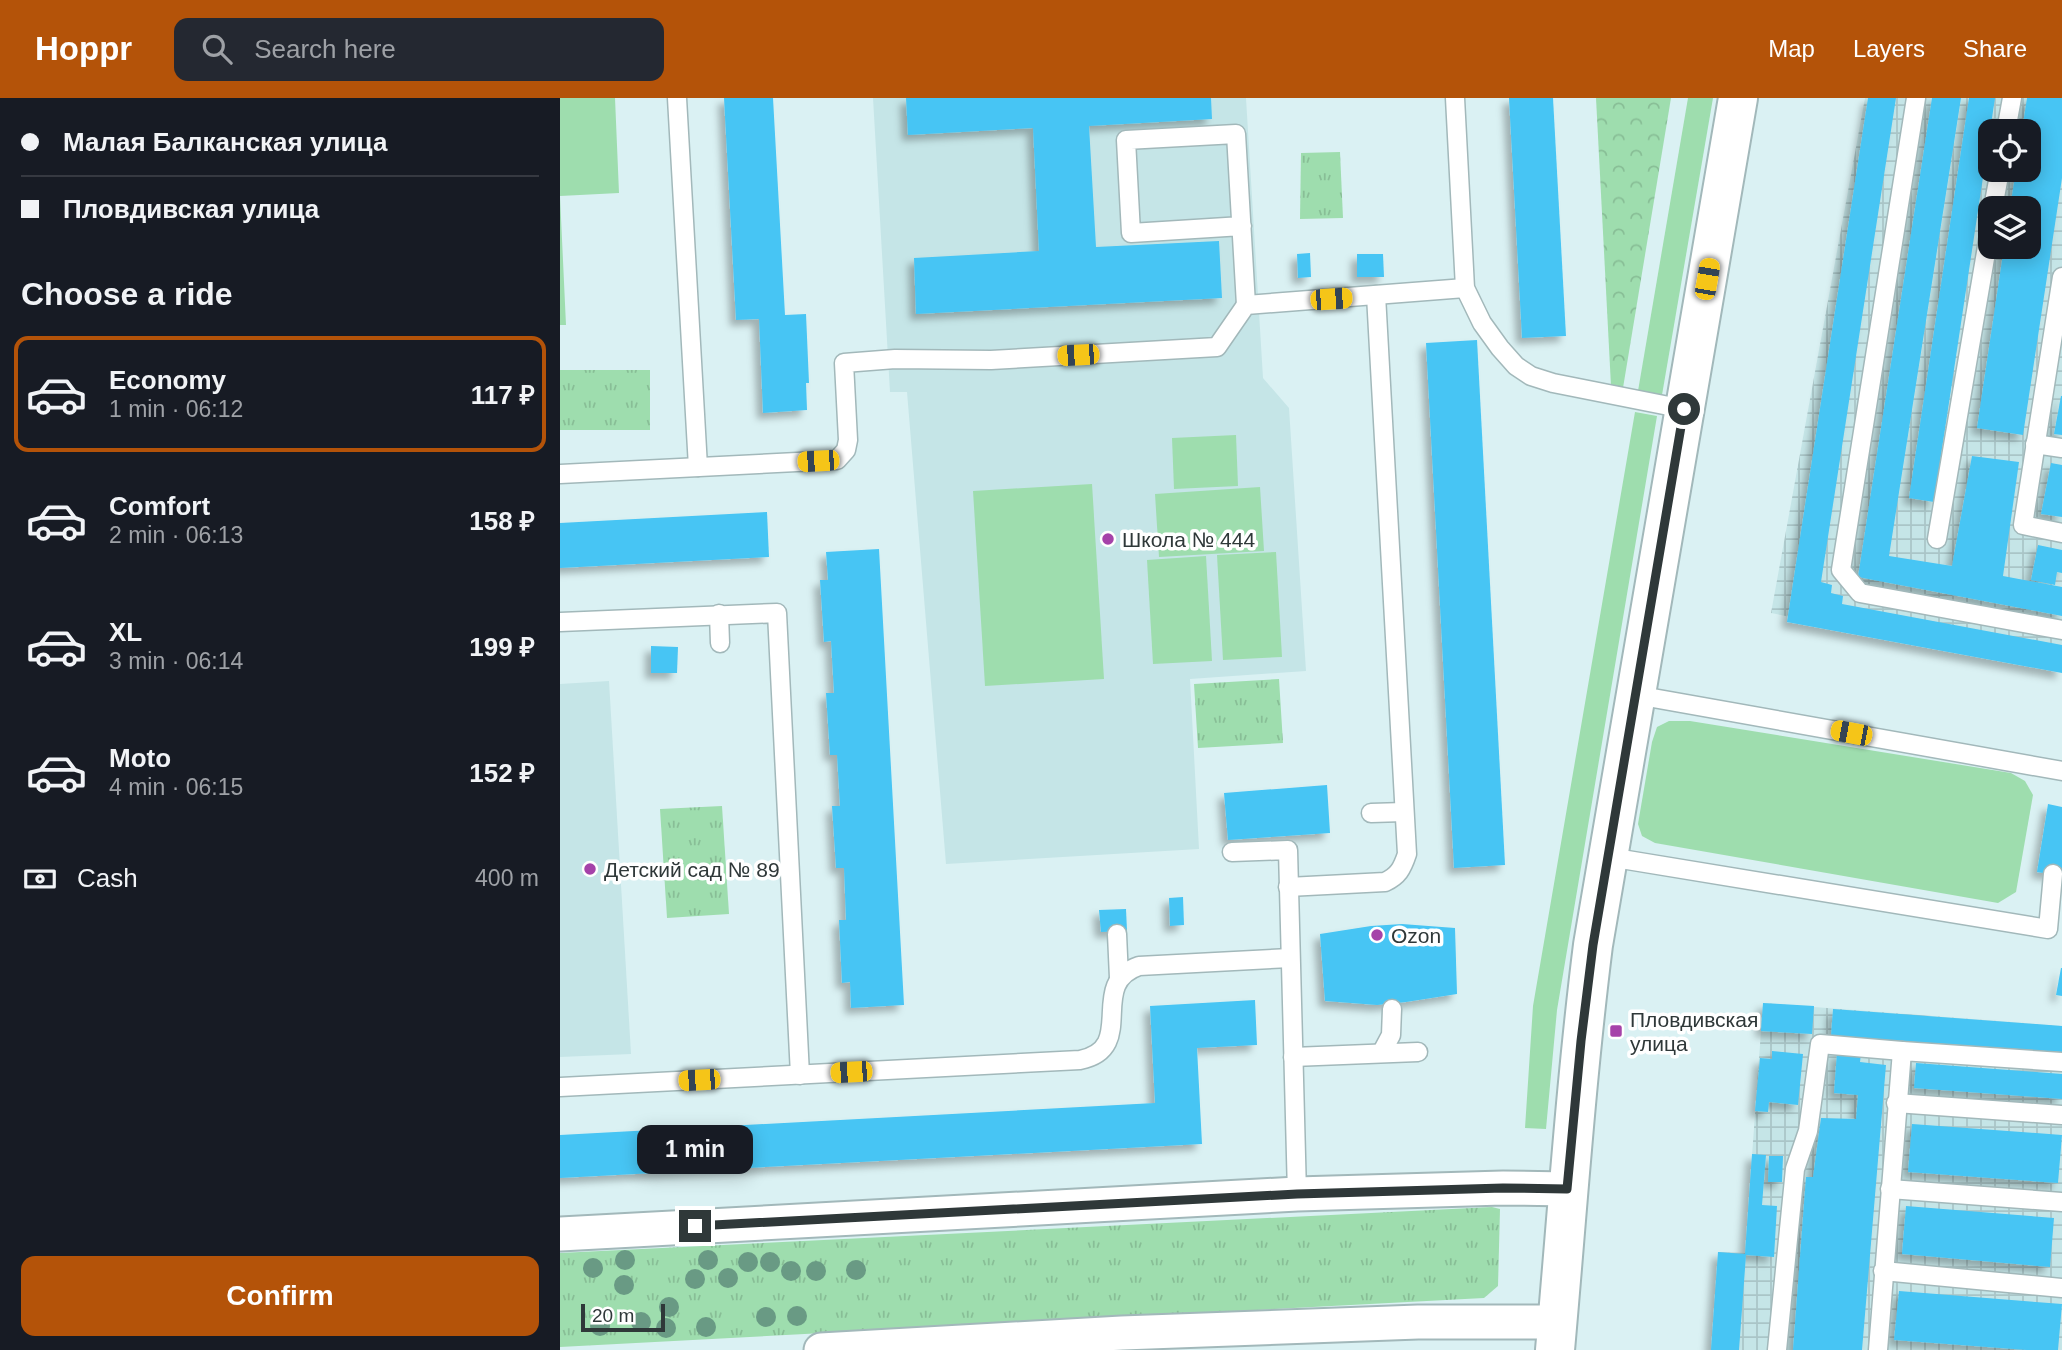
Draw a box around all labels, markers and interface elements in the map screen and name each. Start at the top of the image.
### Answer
search box [174,18,664,81]
text: Hoppr [35,30,132,67]
icon: search [198,30,236,68]
text: Search here [254,34,396,64]
text: Map [1768,35,1815,62]
text: Layers [1853,35,1925,62]
text: Share [1963,35,2027,62]
map controls [1978,119,2041,259]
button: locate [1978,119,2041,182]
text: Малая Балканская улица [63,127,387,157]
text: Пловдивская улица [63,194,319,224]
button: layers [1978,196,2041,259]
car [1694,256,1721,302]
text: Choose a ride [21,276,233,312]
car [1310,287,1353,311]
car [1057,343,1100,367]
icon: car [25,363,88,426]
text: Economy [109,365,226,395]
text: 117 ₽ [471,380,535,410]
route start [1668,393,1700,425]
text: 1 min · 06:12 [109,396,243,422]
car [797,449,840,473]
icon: car [25,489,88,552]
text: Comfort [109,491,210,521]
text: 158 ₽ [469,506,535,536]
text: 2 min · 06:13 [109,522,243,548]
place label: Школа № 444 [1122,528,1255,551]
marker: Школа № 444 [1100,531,1116,547]
icon: car [25,615,88,678]
text: XL [109,617,142,647]
text: 199 ₽ [469,632,535,662]
text: 3 min · 06:14 [109,648,243,674]
car [1829,719,1874,747]
icon: car [25,741,88,804]
text: Moto [109,743,171,773]
text: 152 ₽ [469,758,535,788]
text: 4 min · 06:15 [109,774,243,800]
place label: Детский сад № 89 [604,858,780,881]
icon: cash [21,860,59,898]
marker: Детский сад № 89 [582,861,598,877]
text: Cash [77,863,138,893]
text: 400 m [475,865,539,891]
place label: Ozon [1391,924,1441,947]
marker: Ozon [1369,927,1385,943]
place label: Пловдивская улица [1630,1008,1758,1055]
marker: Пловдивская улица [1608,1023,1624,1039]
car [830,1060,873,1084]
car [678,1068,721,1092]
callout: 1 min [637,1124,753,1174]
text: 1 min [665,1136,725,1162]
route end [679,1210,711,1242]
button: Confirm [21,1256,539,1336]
scale bar [581,1301,665,1333]
text: 20 m [592,1305,634,1326]

